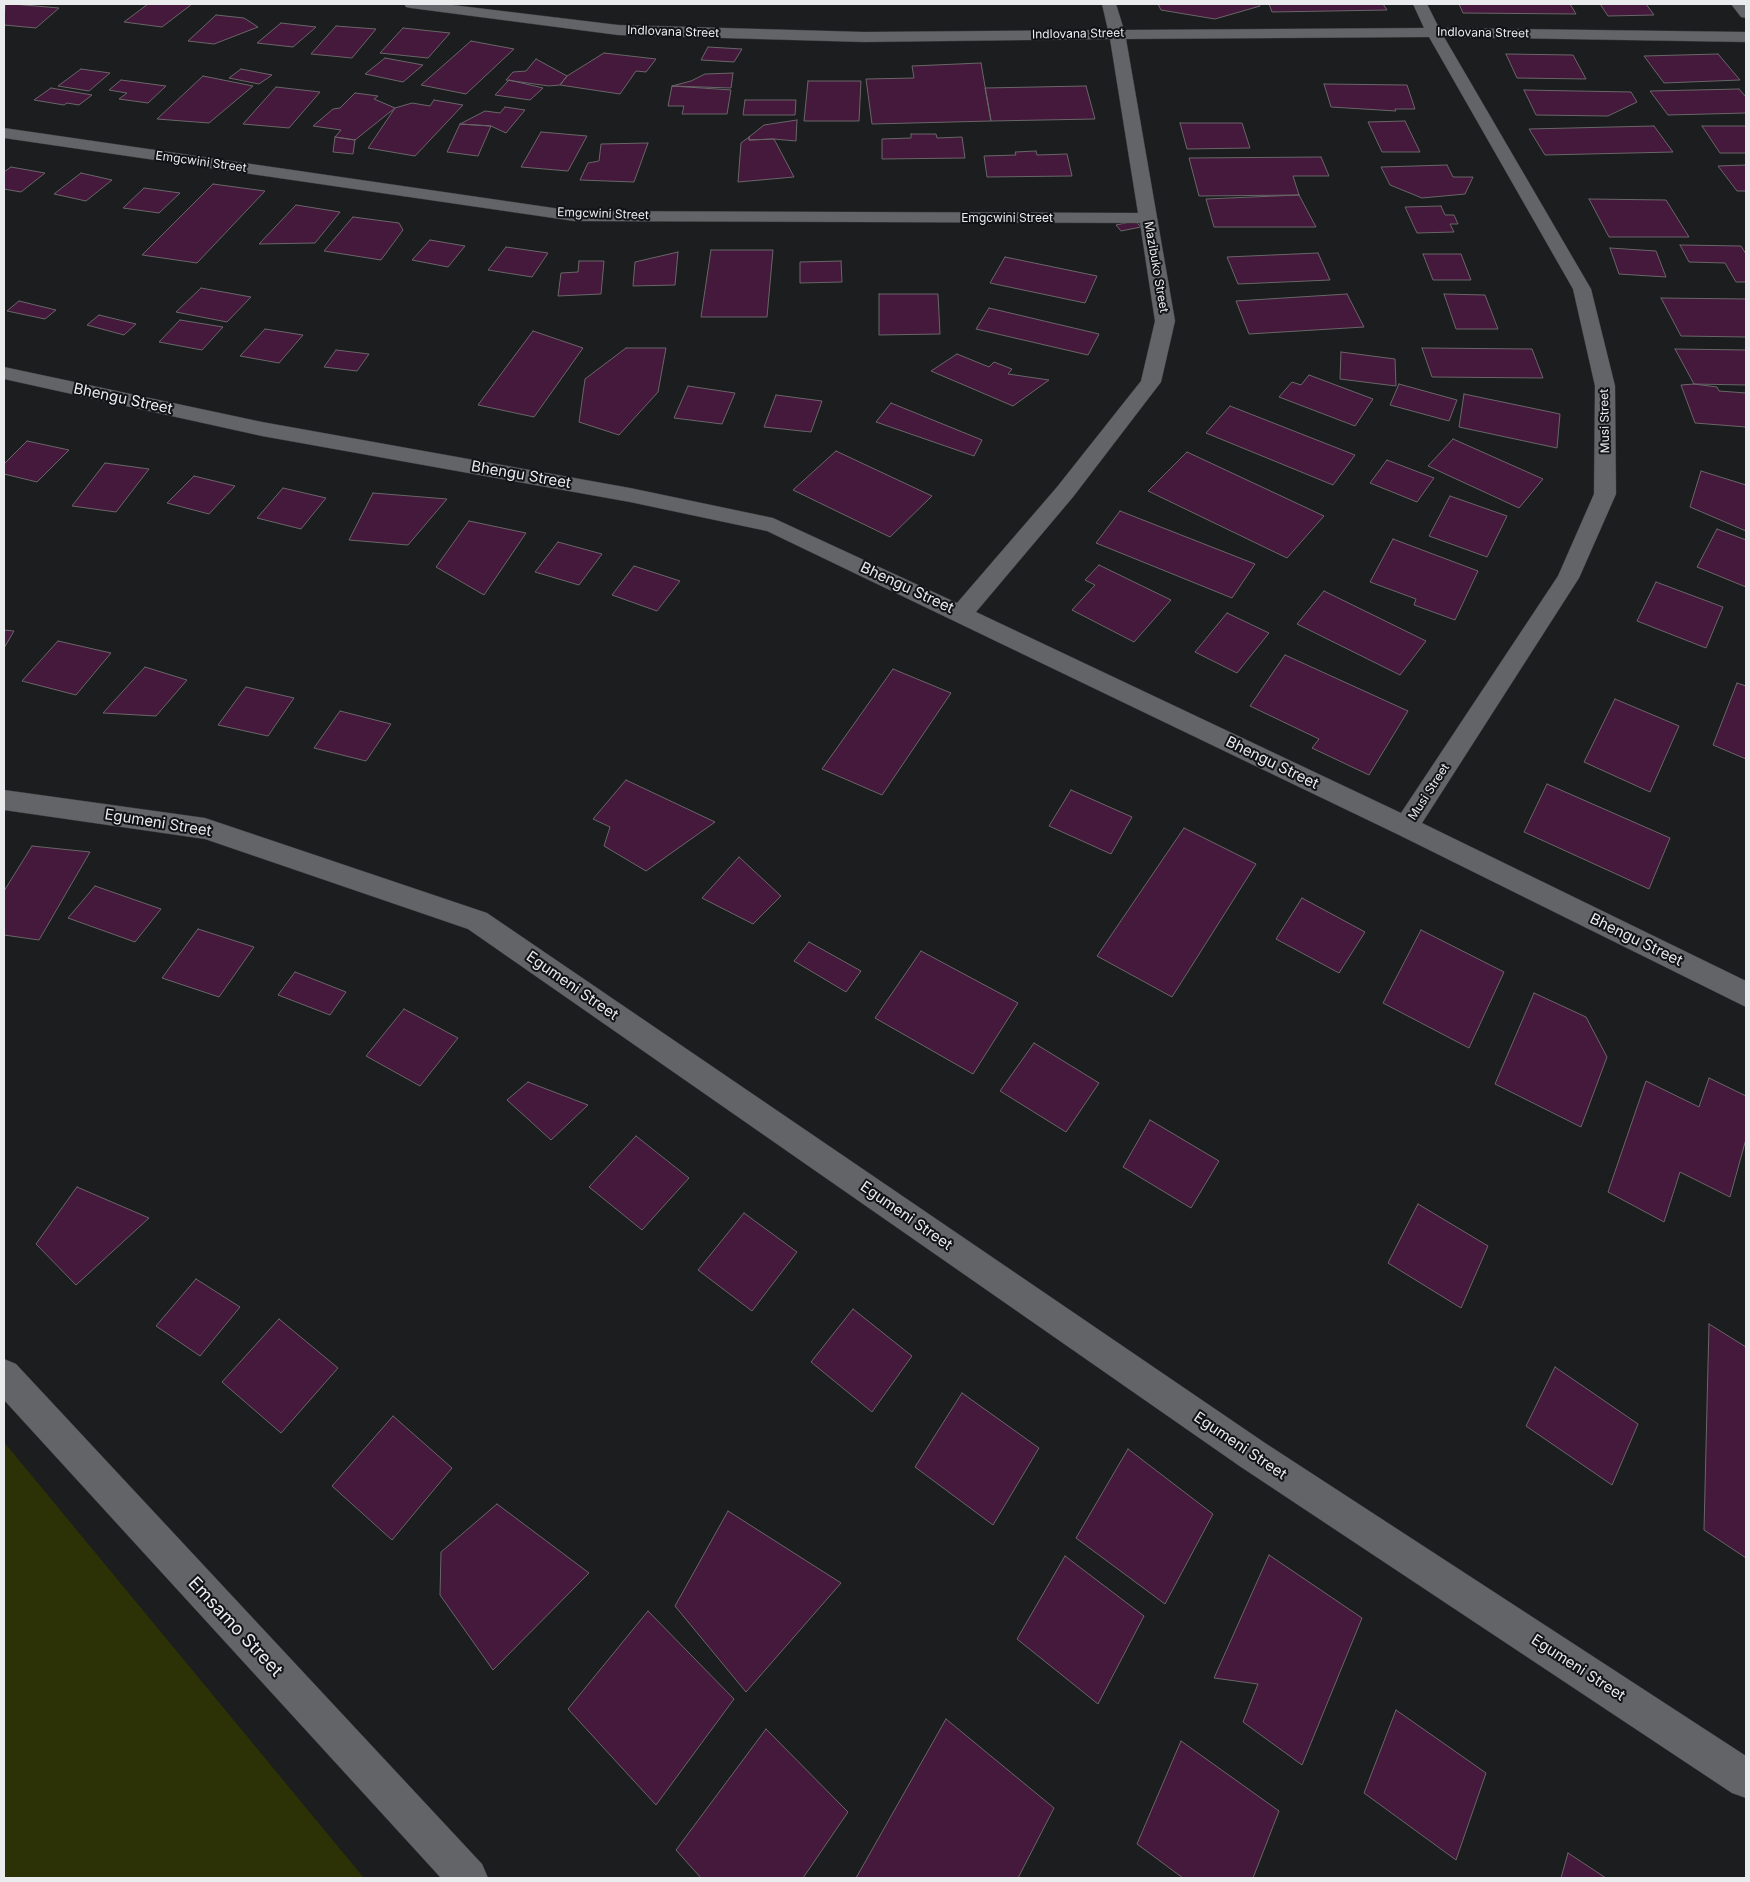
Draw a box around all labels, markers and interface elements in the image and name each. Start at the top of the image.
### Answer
street label: Indlovana Street [627,23,719,41]
street label: Indlovana Street [1437,25,1529,41]
street label: Indlovana Street [1032,26,1124,42]
street label: Emgcwini Street [155,148,247,176]
street label: Emgcwini Street [557,205,649,223]
street label: Emgcwini Street [961,211,1053,225]
street label: Mazibuko Street [1141,220,1171,314]
street label: Bhengu Street [72,380,174,418]
street label: Musi Street [1597,389,1613,453]
street label: Bhengu Street [470,457,572,493]
street label: Bhengu Street [857,559,957,617]
street label: Bhengu Street [1223,733,1321,793]
street label: Musi Street [1405,761,1453,823]
street label: Egumeni Street [103,806,213,840]
street label: Bhengu Street [1587,910,1685,970]
street label: Egumeni Street [523,948,621,1024]
street label: Egumeni Street [857,1178,955,1254]
street label: Egumeni Street [1190,1408,1290,1484]
street label: Emsamo Street [183,1573,287,1681]
street label: Egumeni Street [1528,1631,1628,1705]

